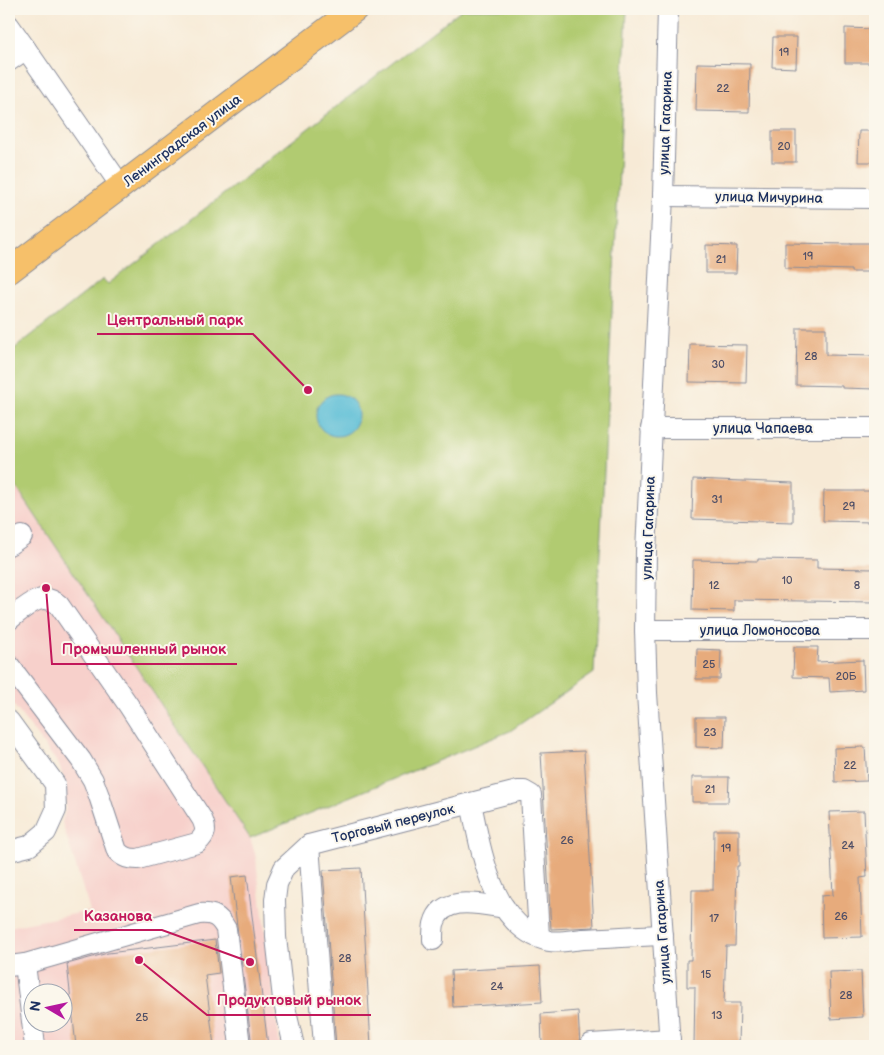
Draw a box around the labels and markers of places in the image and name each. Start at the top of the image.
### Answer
callout: Центральный парк [97,304,253,334]
callout: Промышленный рынок [52,634,237,664]
callout: Казанова [74,900,162,930]
callout: Продуктовый рынок [207,985,371,1015]

